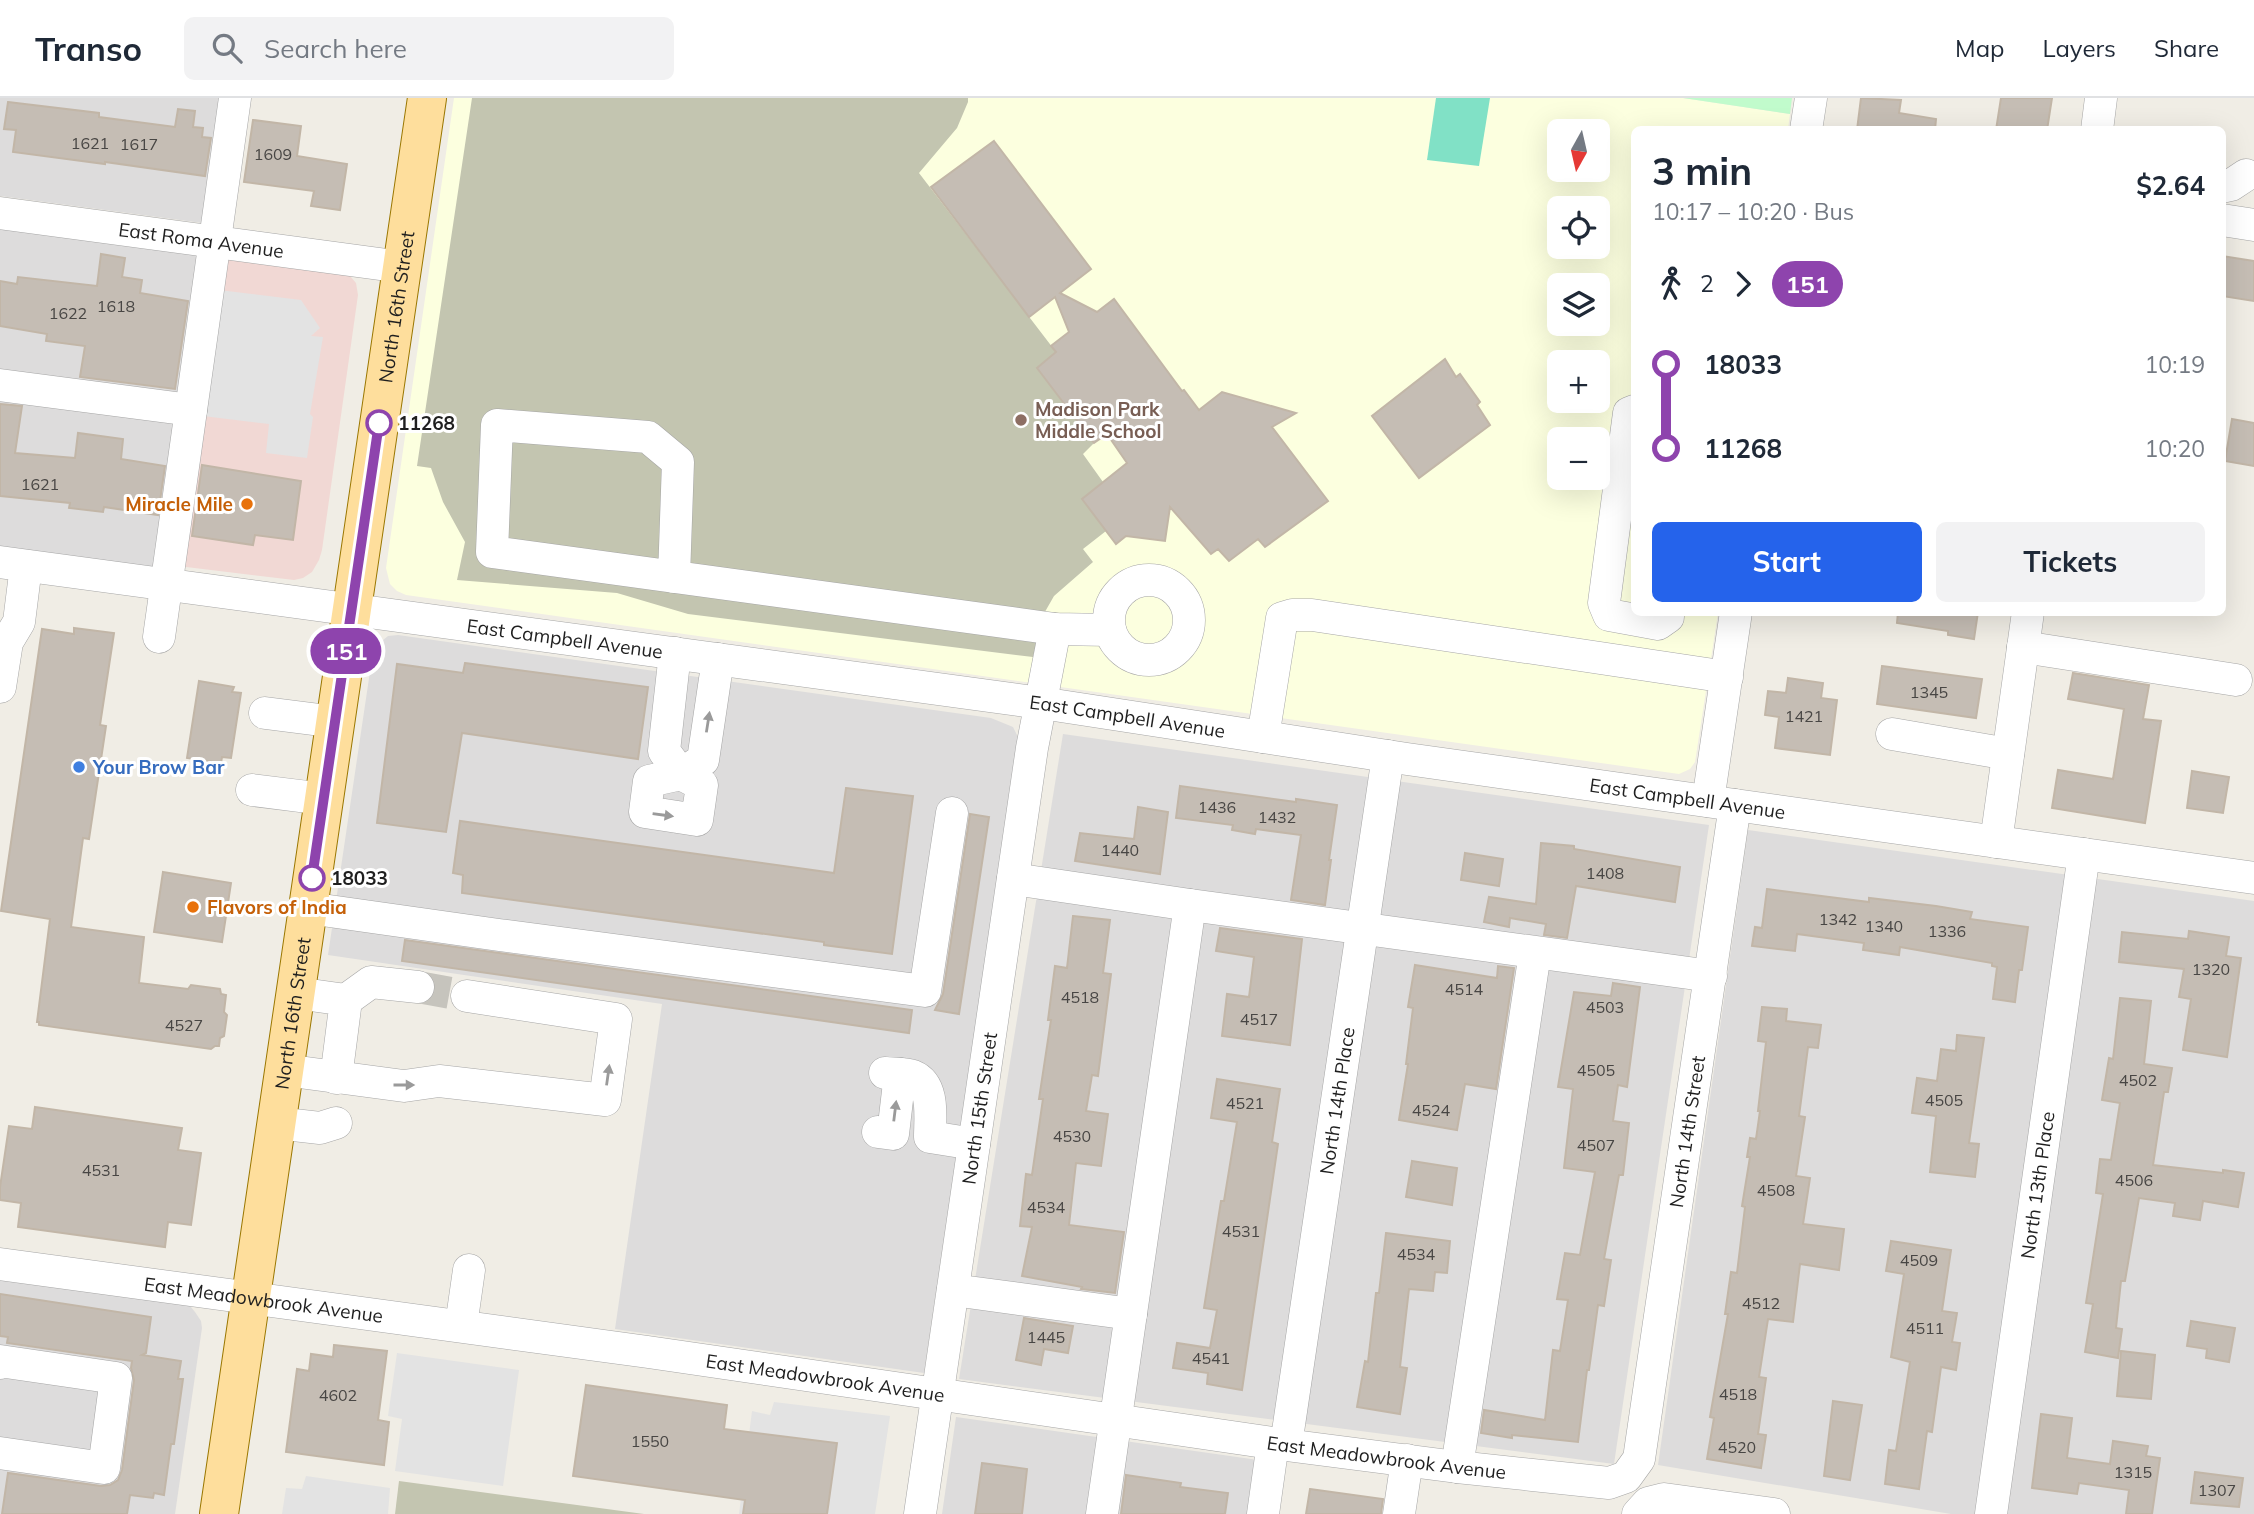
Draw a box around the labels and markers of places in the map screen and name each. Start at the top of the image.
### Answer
place label: Madison Park Middle School [1035,397,1161,443]
marker: 11268 [366,410,392,436]
place label: 11268 [398,411,455,435]
marker: Madison Park Middle School [1013,412,1029,428]
place label: Miracle Mile [125,492,233,516]
marker: Miracle Mile [239,496,255,512]
place label: Your Brow Bar [92,755,225,779]
marker: Your Brow Bar [71,759,87,775]
marker: 18033 [299,865,325,891]
place label: 18033 [331,866,388,890]
place label: Flavors of India [207,895,347,919]
marker: Flavors of India [185,899,201,915]

